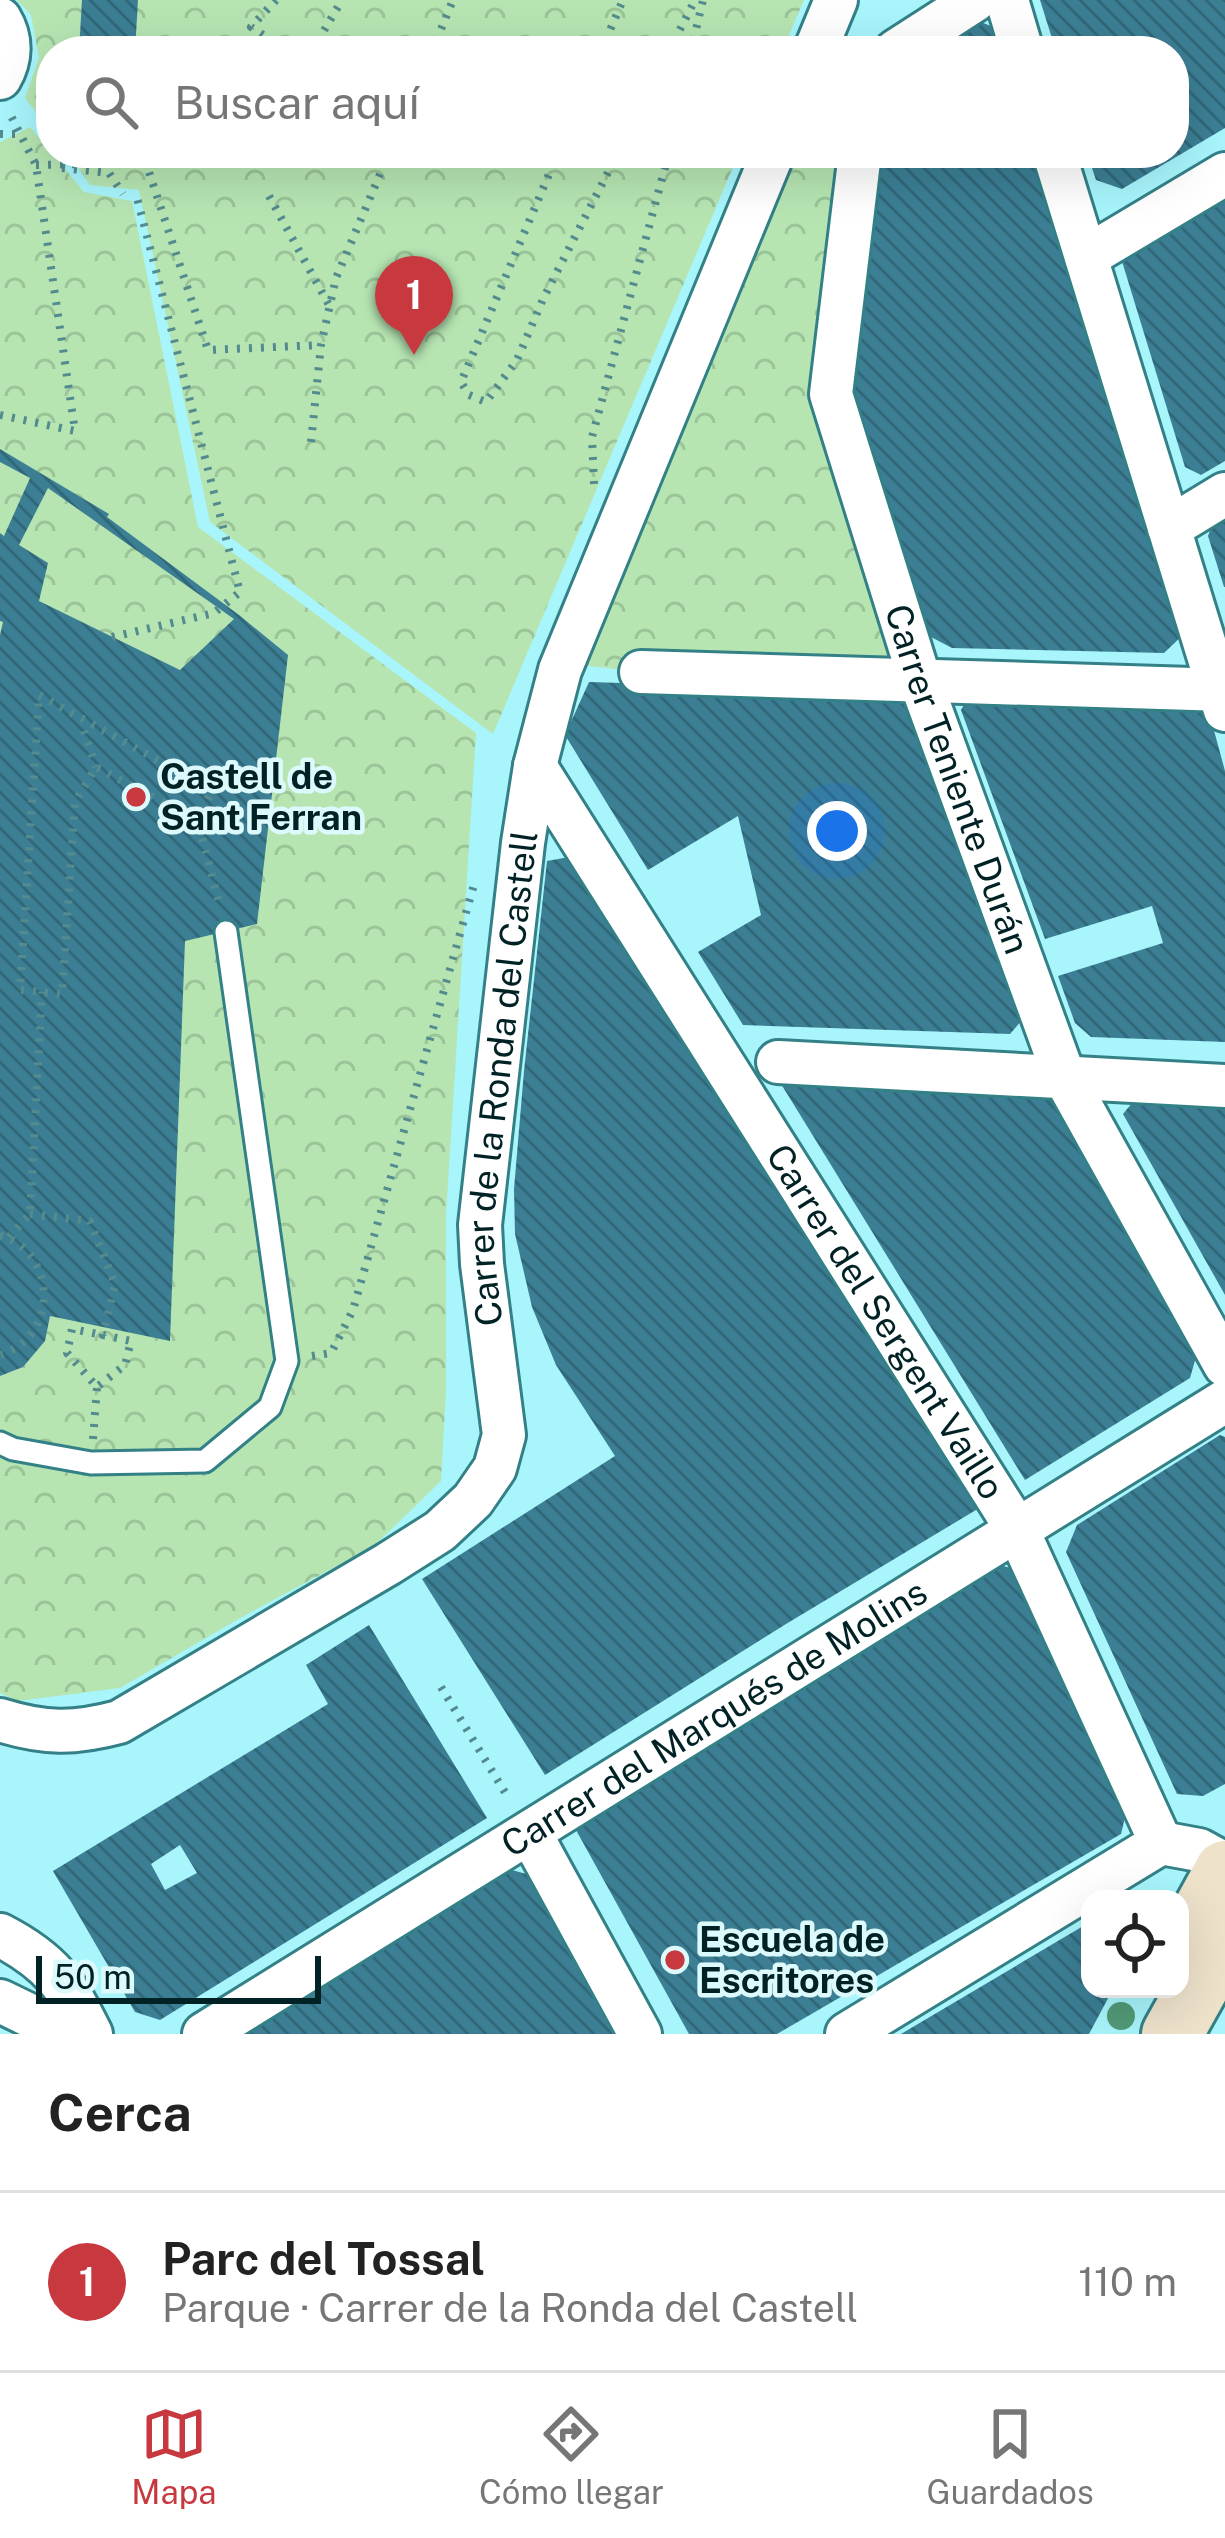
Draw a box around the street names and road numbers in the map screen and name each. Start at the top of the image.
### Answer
street label: Carrer Teniente Durán [877,599,1039,959]
street label: Carrer de la Ronda del Castell [459,827,546,1329]
street label: Carrer del Sergent Vaillo [758,1136,1013,1507]
street label: Carrer del Marqués de Molins [494,1570,934,1865]

